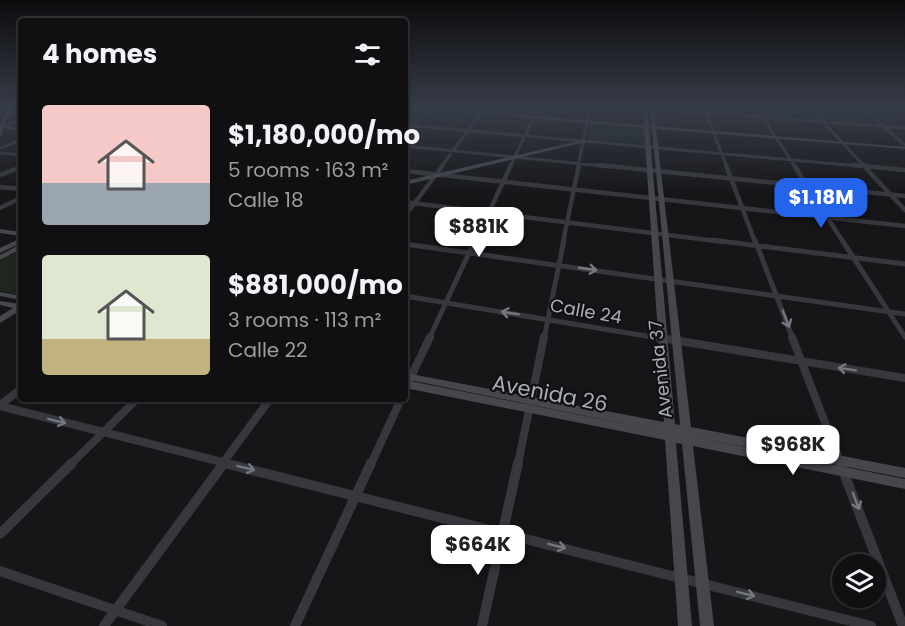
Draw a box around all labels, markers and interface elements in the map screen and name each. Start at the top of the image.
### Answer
text: 4 homes [42,36,157,72]
icon: filters [351,38,384,71]
text: $1,180,000/mo [228,117,420,153]
icon: home [90,129,162,201]
text: 5 rooms · 163 m² [228,156,388,184]
pin: $1.18M [772,178,870,229]
text: $1.18M [788,183,854,211]
text: Calle 18 [228,186,304,214]
pin: $881K [437,207,521,258]
text: $881K [449,212,509,240]
one-way arrow [577,264,597,275]
text: $881,000/mo [228,267,403,303]
icon: home [90,279,162,351]
street label: Calle 24 [548,292,624,330]
text: 3 rooms · 113 m² [228,306,381,334]
one-way arrow [500,307,520,318]
one-way arrow [781,310,792,328]
street label: Avenida 37 [642,318,678,419]
text: Calle 22 [228,336,308,364]
one-way arrow [838,363,858,374]
street label: Avenida 26 [490,368,610,418]
one-way arrow [47,415,66,427]
pin: $968K [751,425,835,476]
text: $968K [760,430,826,458]
one-way arrow [236,463,255,475]
one-way arrow [851,492,862,510]
pin: $664K [436,525,520,576]
text: $664K [445,530,511,558]
one-way arrow [547,541,566,553]
map controls [832,554,886,608]
button: layers [832,554,886,608]
one-way arrow [737,588,756,600]

